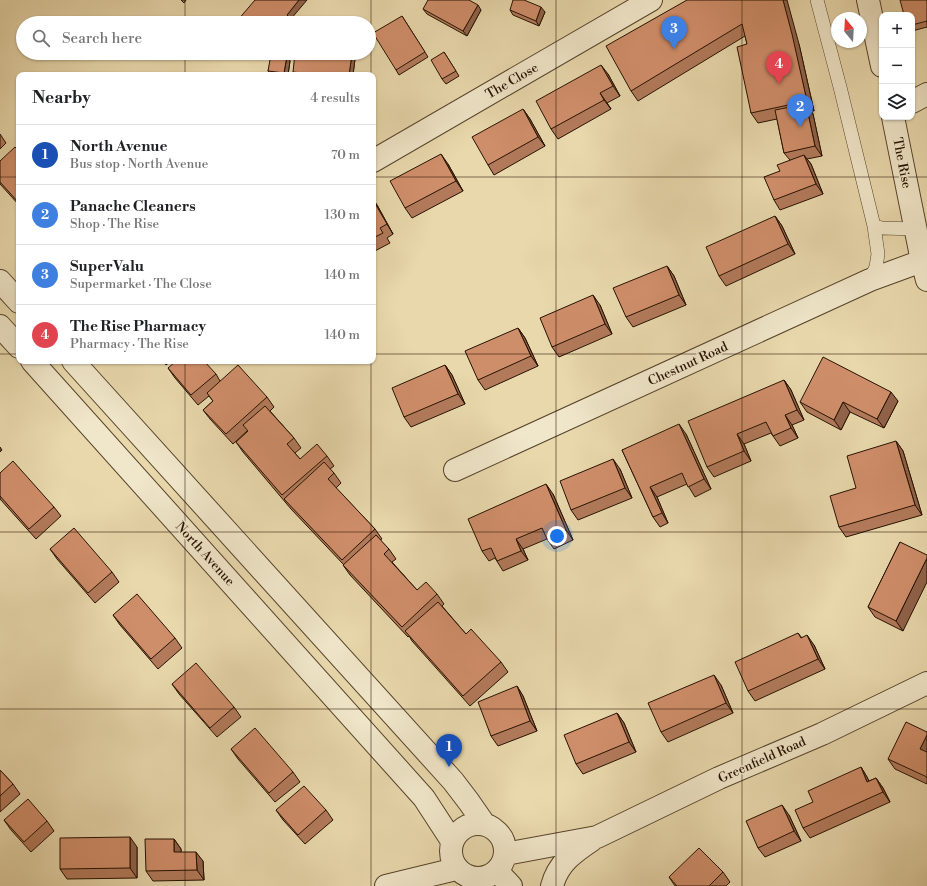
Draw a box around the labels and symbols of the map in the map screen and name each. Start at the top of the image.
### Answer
north arrow [831,12,867,48]
pin: 3 [661,16,687,49]
pin: 4 [766,51,792,84]
street label: The Close [483,59,542,102]
pin: 2 [787,94,813,127]
street label: The Rise [889,136,915,190]
street label: Chestnut Road [646,338,731,389]
street label: North Avenue [172,519,238,590]
your location [547,526,567,546]
street label: Greenfield Road [716,733,809,787]
pin: 1 [436,734,462,767]

